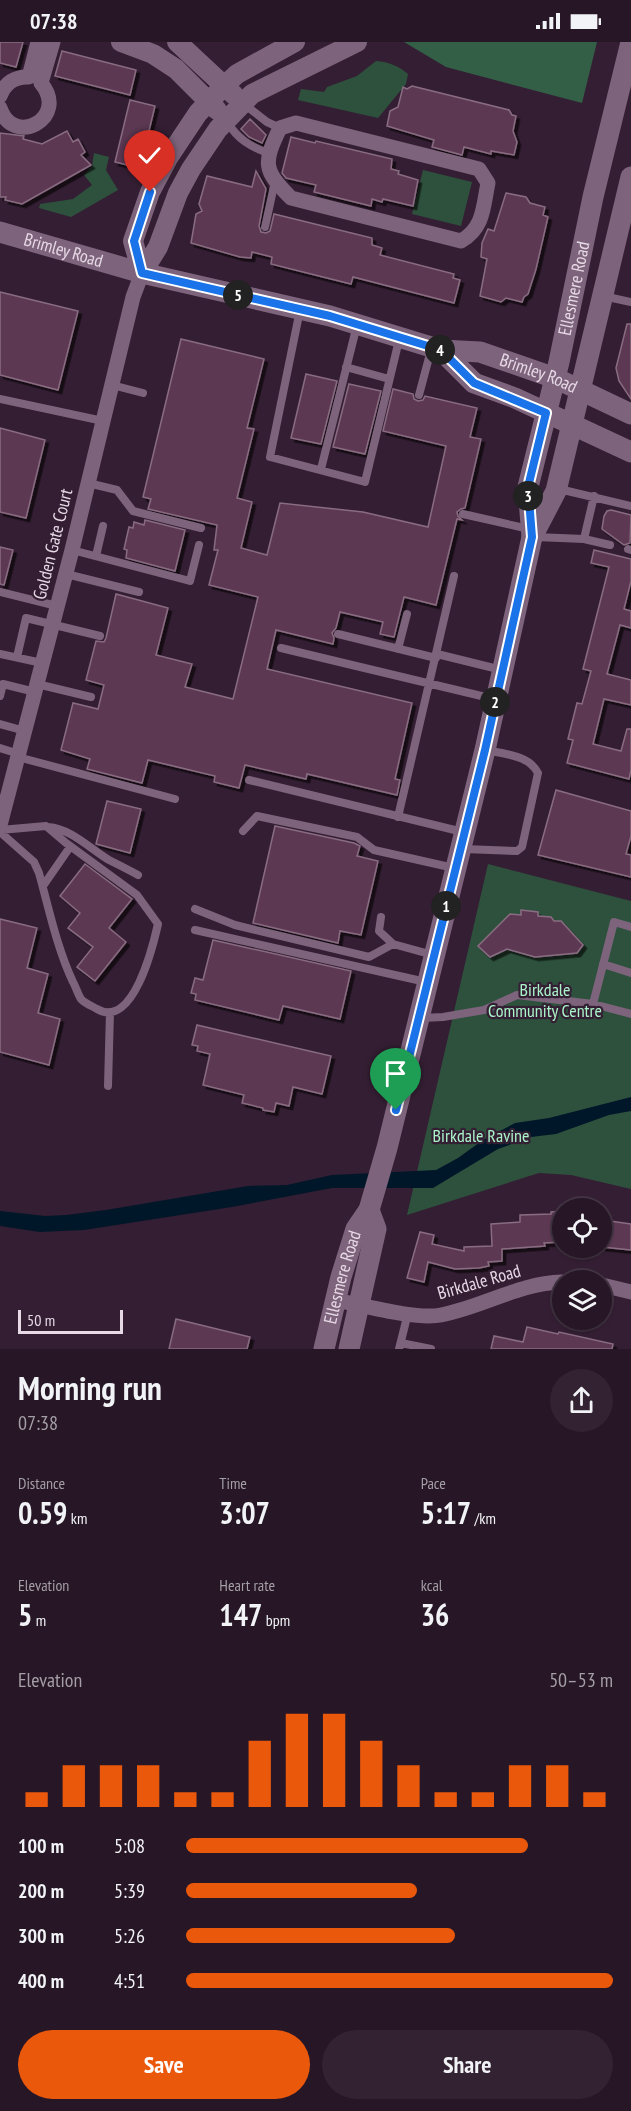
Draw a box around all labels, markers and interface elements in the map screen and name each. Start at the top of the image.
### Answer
text: 07:38 [30,7,78,35]
pin [124,130,175,192]
icon: check [133,139,166,172]
street label: Brimley Road [21,228,106,272]
street label: Ellesmere Road [553,239,595,338]
pin: 5 [223,280,253,310]
text: 5 [234,285,242,305]
pin: 4 [425,335,455,365]
text: 4 [436,340,444,360]
street label: Brimley Road [497,348,581,398]
pin: 3 [513,481,543,511]
street label: Golden Gate Court [28,486,77,602]
text: 3 [524,486,532,506]
pin: 2 [480,687,510,717]
text: 2 [491,692,499,712]
pin: 1 [431,891,461,921]
text: 1 [442,896,450,916]
park label: Birkdale Community Centre [488,978,602,1022]
pin [370,1048,421,1110]
icon: arrive [379,1057,412,1090]
park label: Birkdale Ravine [433,1124,529,1147]
map controls [552,1198,612,1330]
button: locate [552,1198,612,1258]
street label: Ellesmere Road [318,1228,366,1326]
street label: Birkdale Road [435,1259,523,1304]
button: layers [552,1270,612,1330]
scale bar [18,1307,123,1334]
text: 50 m [27,1310,55,1330]
text: Morning run [18,1366,162,1409]
button: share [550,1369,613,1432]
text: 07:38 [18,1410,58,1436]
text: Distance [18,1473,65,1493]
text: Time [219,1473,247,1493]
text: Pace [421,1473,446,1493]
text: 0.59 [18,1493,67,1532]
text: 3:07 [219,1493,270,1532]
text: 5:17 [421,1493,471,1532]
text: km [67,1508,87,1528]
text: /km [471,1508,496,1528]
text: Elevation [18,1575,69,1595]
text: Heart rate [219,1575,275,1595]
text: kcal [421,1575,443,1595]
text: 5 [18,1595,32,1634]
text: 147 [219,1595,262,1634]
text: 36 [421,1595,449,1634]
text: m [32,1610,46,1630]
text: bpm [262,1610,290,1630]
text: Elevation [18,1667,82,1693]
text: 50–53 m [549,1667,613,1693]
text: 100 m [18,1833,64,1859]
text: 5:08 [114,1833,145,1859]
text: 200 m [18,1878,64,1904]
text: 5:39 [114,1878,145,1904]
text: 300 m [18,1923,64,1949]
text: 5:26 [114,1923,145,1949]
text: 400 m [18,1968,64,1994]
text: 4:51 [114,1968,145,1994]
button: Save [18,2030,310,2099]
button: Share [322,2030,613,2099]

